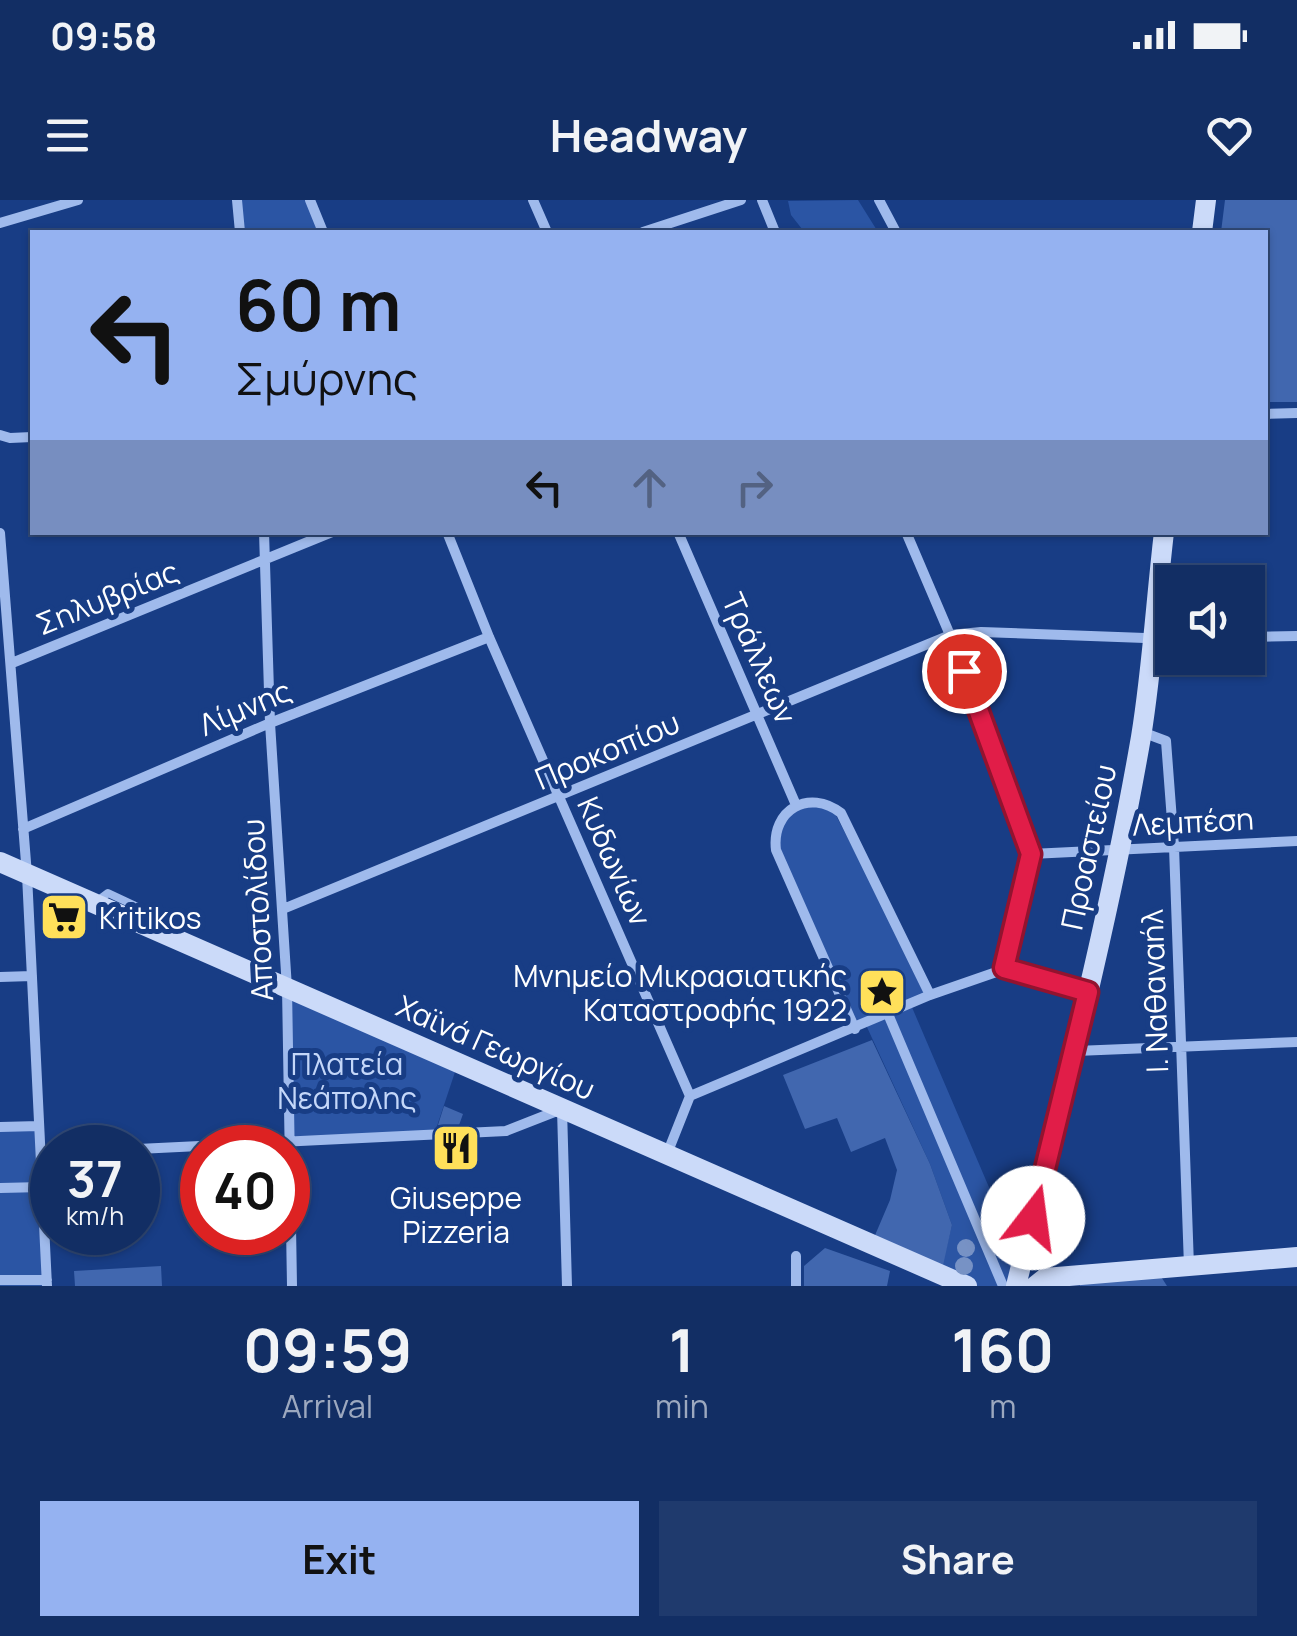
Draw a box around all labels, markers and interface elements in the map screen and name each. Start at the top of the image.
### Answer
text: 09:58 [50,9,157,61]
text: Headway [550,104,747,166]
icon: menu [40,108,95,163]
icon: heart [1202,108,1257,163]
text: 60 m [235,256,402,352]
icon: left [70,270,200,400]
text: Σμύρνης [235,347,418,409]
icon: left [517,460,572,515]
icon: ahead [622,460,677,515]
icon: right [727,460,782,515]
street label: Σηλυβρίας [30,550,184,644]
map controls [1155,565,1265,675]
button: sound [1155,565,1265,675]
street label: Τράλλεων [713,586,807,730]
pin [922,629,1007,714]
icon: arrive [937,644,992,699]
street label: Λίμνης [193,669,297,745]
street label: Προκοπίου [528,701,686,799]
street label: Προαστείου [1050,761,1126,933]
street label: Κυδωνίων [568,790,662,932]
street label: Λεμπέση [1131,797,1255,845]
street label: Αποστολίδου [232,818,282,1002]
supermarket icon: Kritikos [38,891,90,943]
place label: Kritikos [99,897,202,938]
street label: Ι. Ναθαναήλ [1131,908,1177,1074]
place label: Μνημείο Μικρασιατικής Καταστροφής 1922 [513,955,847,1030]
place icon: Μνημείο Μικρασιατικής Καταστροφής 1922 [856,966,908,1018]
street label: Χαϊνά Γεωργίου [390,985,602,1109]
park label: Πλατεία Νεάπολης [277,1043,417,1118]
restaurant icon: Giuseppe Pizzeria [430,1122,482,1174]
speed limit sign: 40 [180,1125,310,1255]
text: 37 [67,1144,123,1212]
position arrow [981,1166,1085,1270]
place label: Giuseppe Pizzeria [390,1177,522,1252]
text: km/h [66,1198,124,1233]
text: 09:59 [243,1308,412,1390]
text: 1 [669,1308,695,1390]
text: 160 [951,1308,1054,1390]
text: Arrival [282,1384,373,1428]
text: min [655,1384,709,1428]
text: m [989,1384,1016,1428]
button: Exit [40,1501,639,1616]
button: Share [659,1501,1257,1616]

